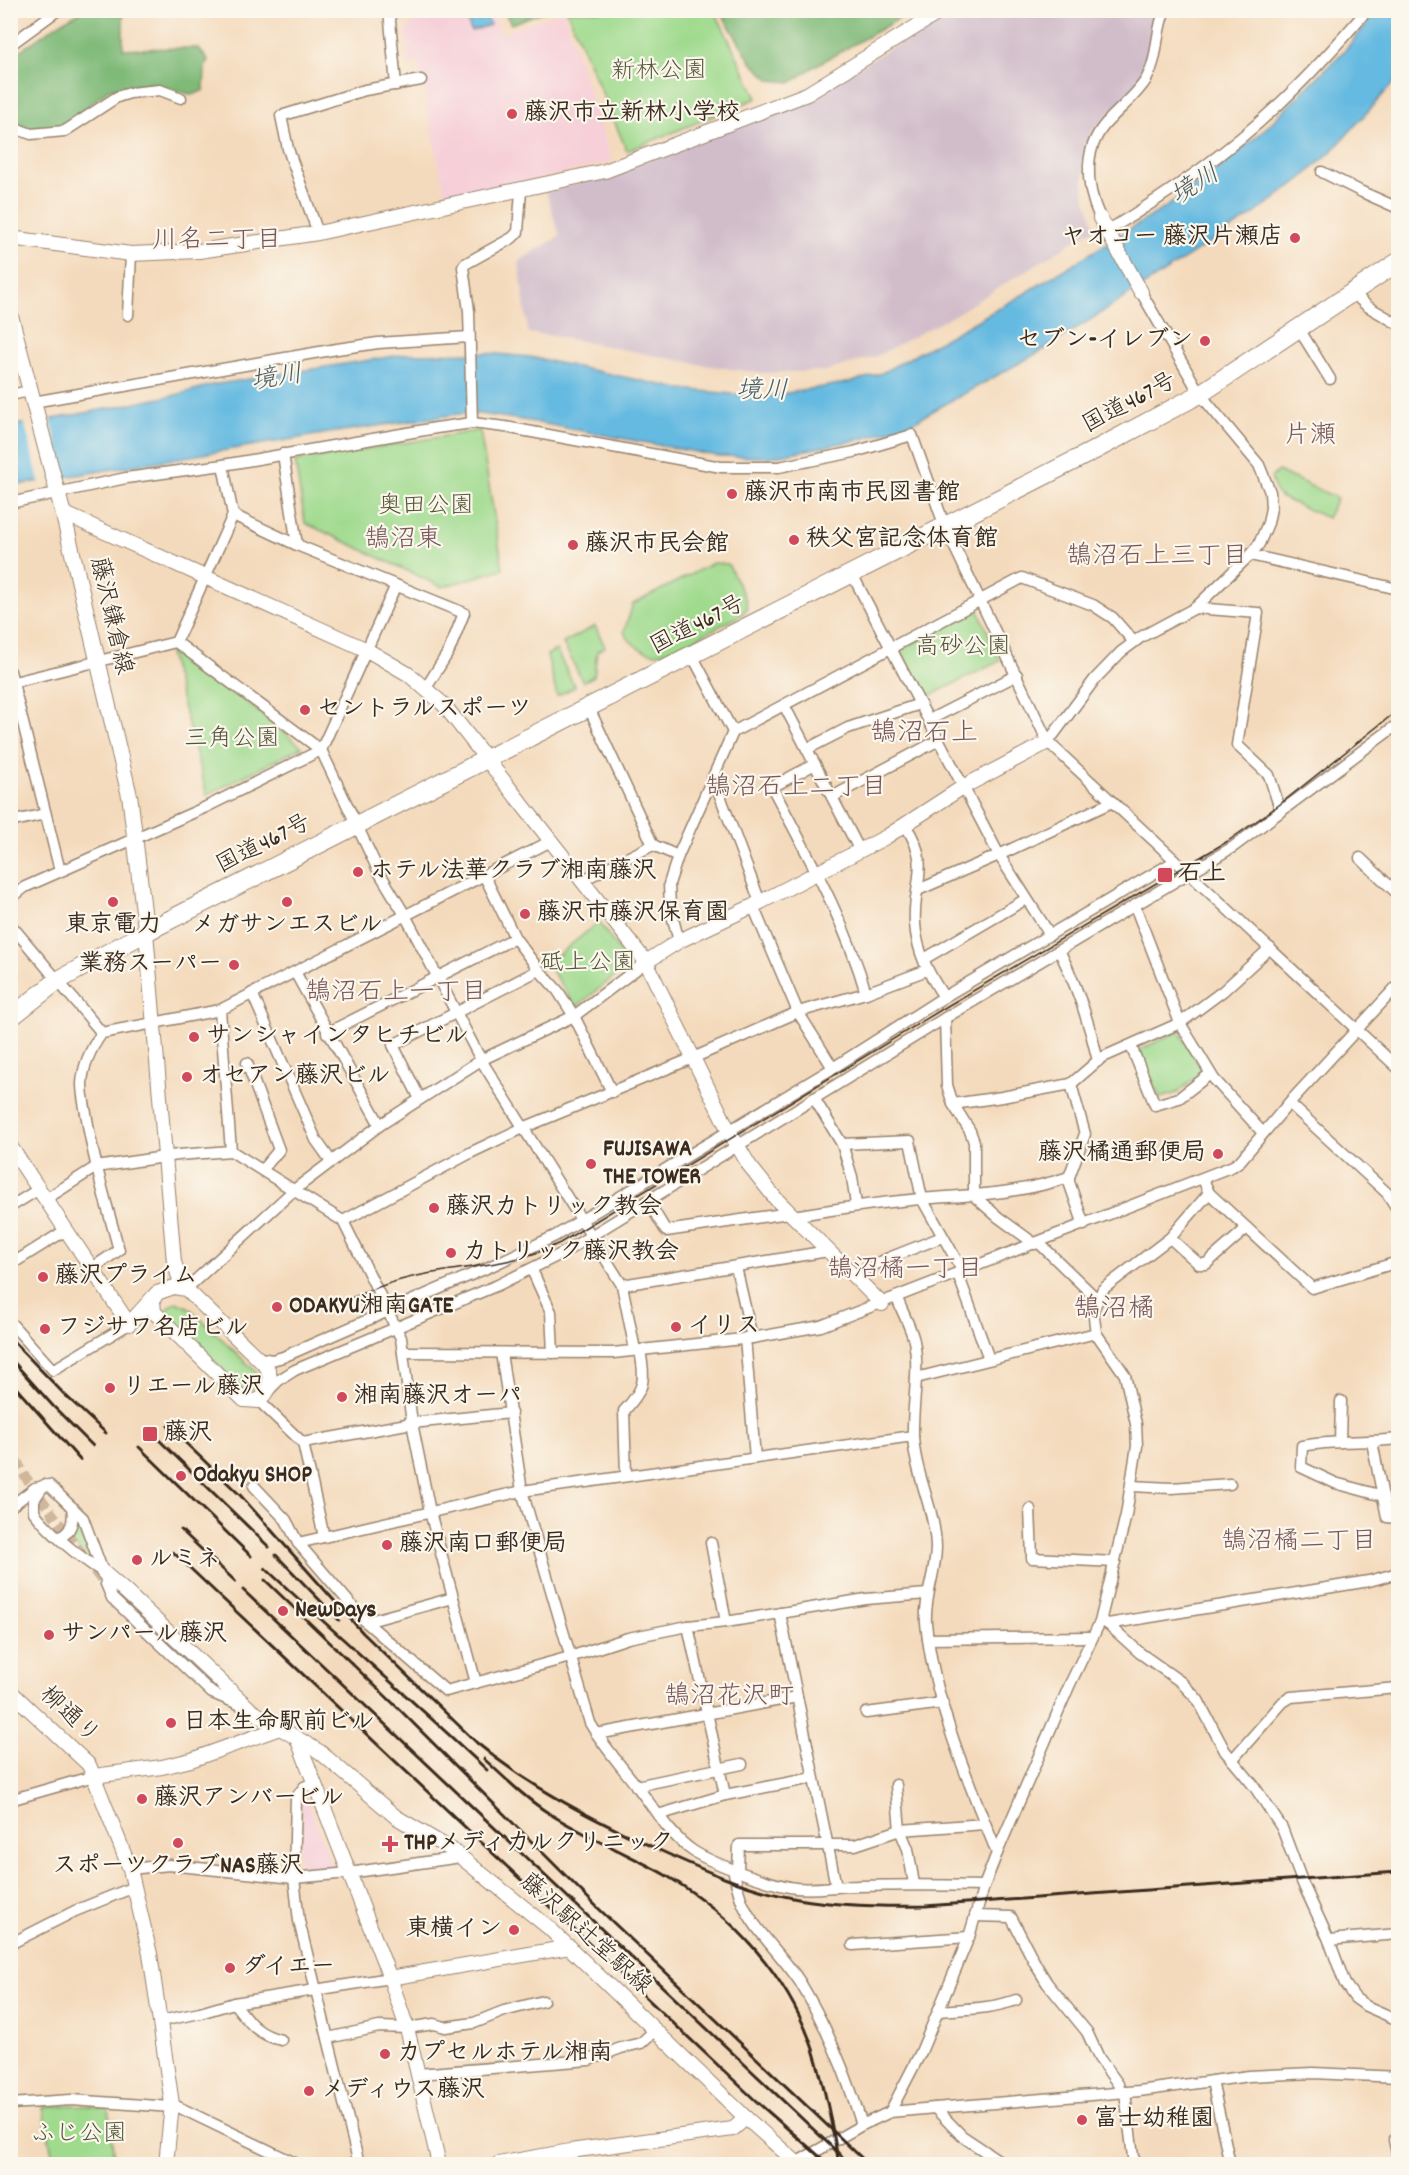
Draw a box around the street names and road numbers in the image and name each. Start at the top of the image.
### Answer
street label: 国道467号 [1077,365,1183,443]
street label: 藤沢鎌倉線 [80,554,140,678]
street label: 国道467号 [644,587,752,665]
street label: 国道467号 [210,806,318,884]
street label: 柳通り [31,1679,107,1753]
street label: 藤沢駅辻堂駅線 [511,1866,659,2004]

